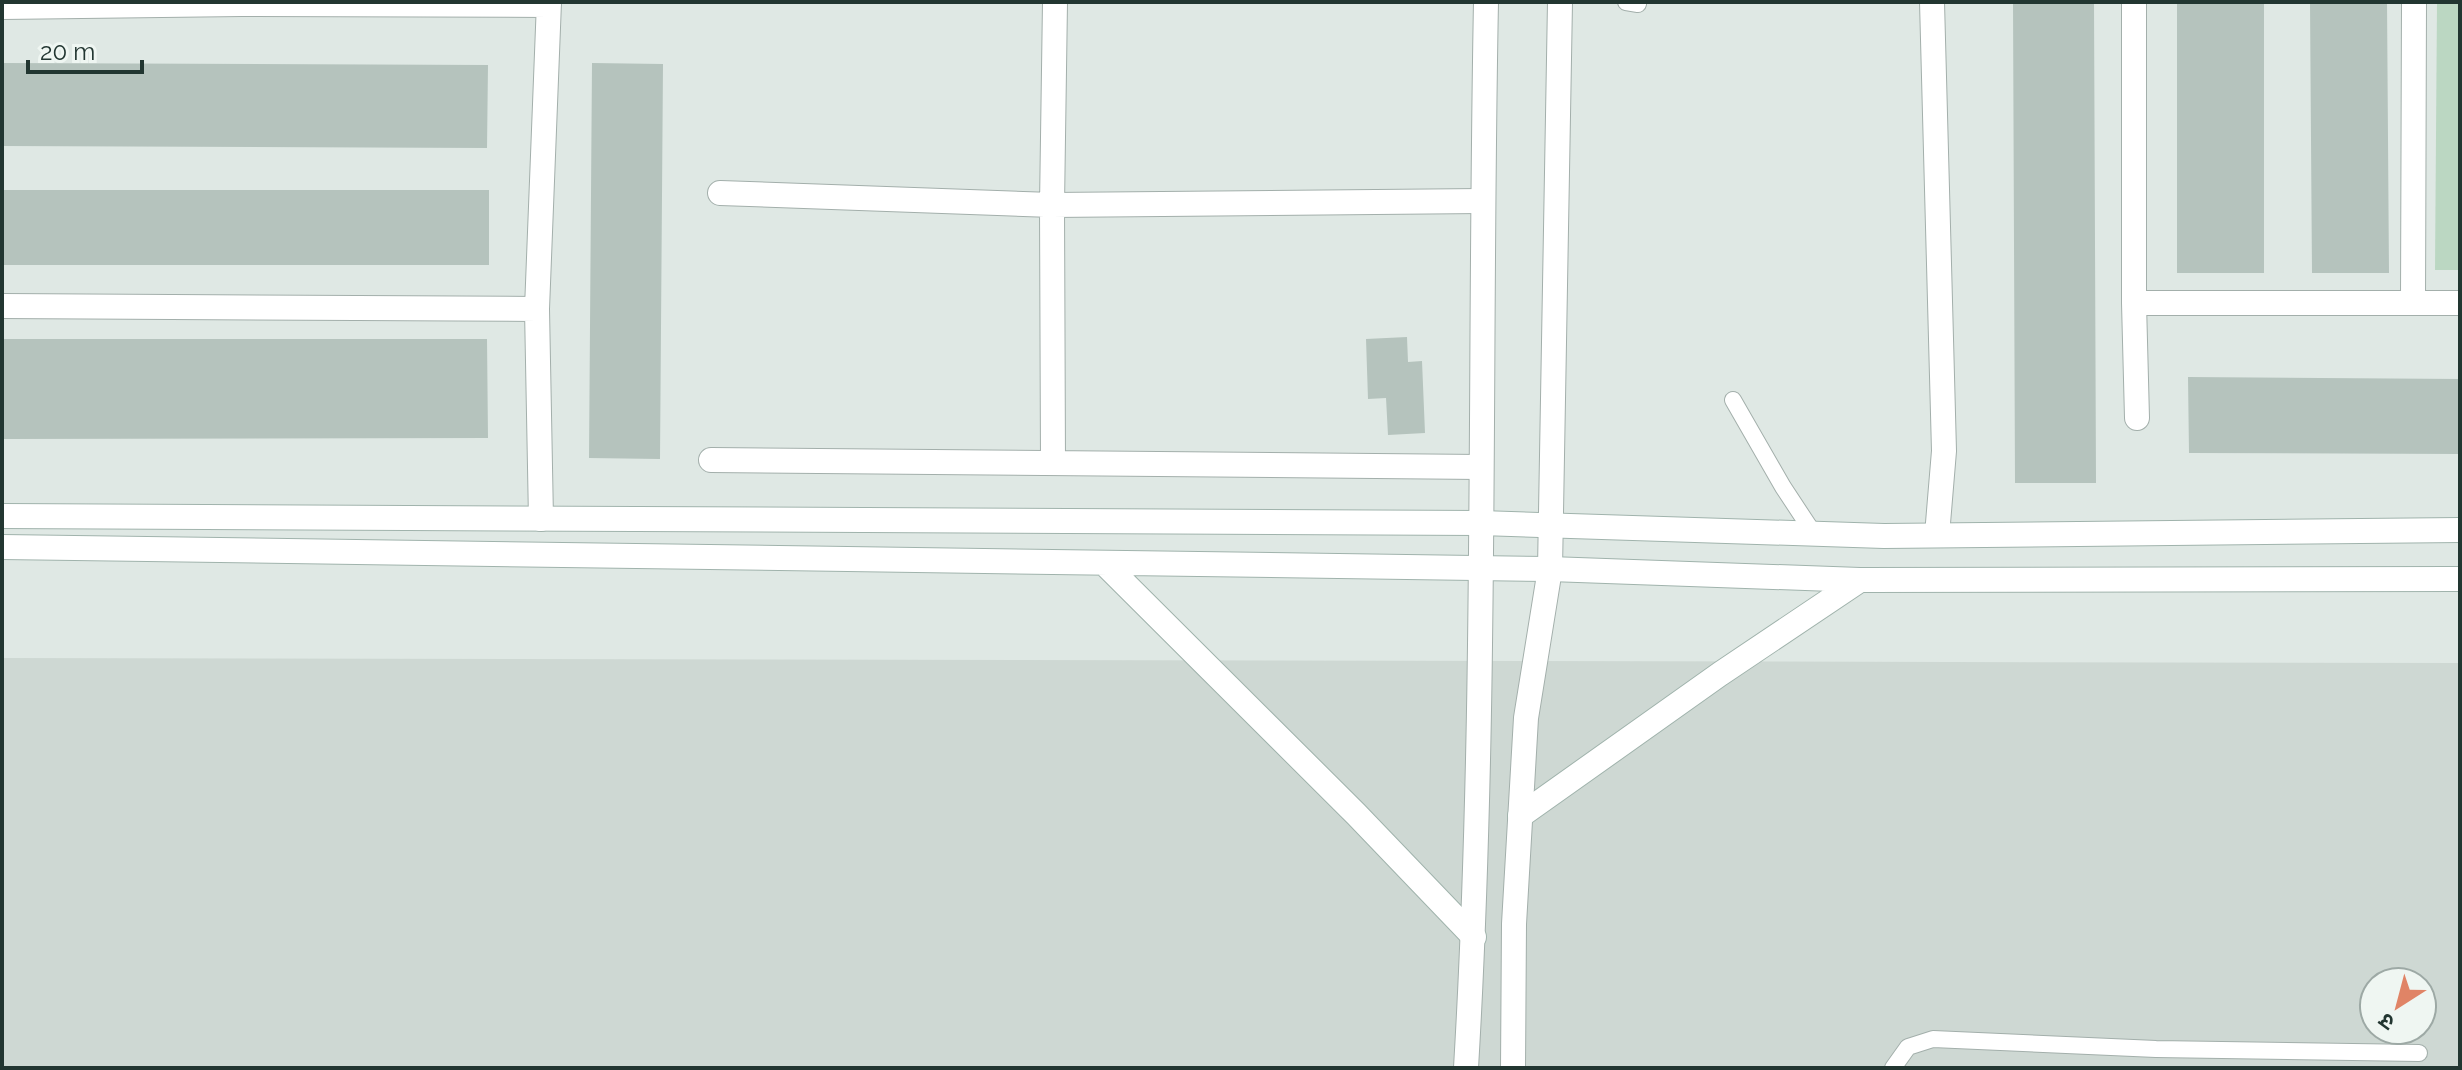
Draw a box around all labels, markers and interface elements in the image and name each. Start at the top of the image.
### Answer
scale bar [28,24,142,74]
text: 20 m [40,37,95,66]
north arrow [2358,966,2438,1046]
text: उ [2372,1007,2399,1036]

